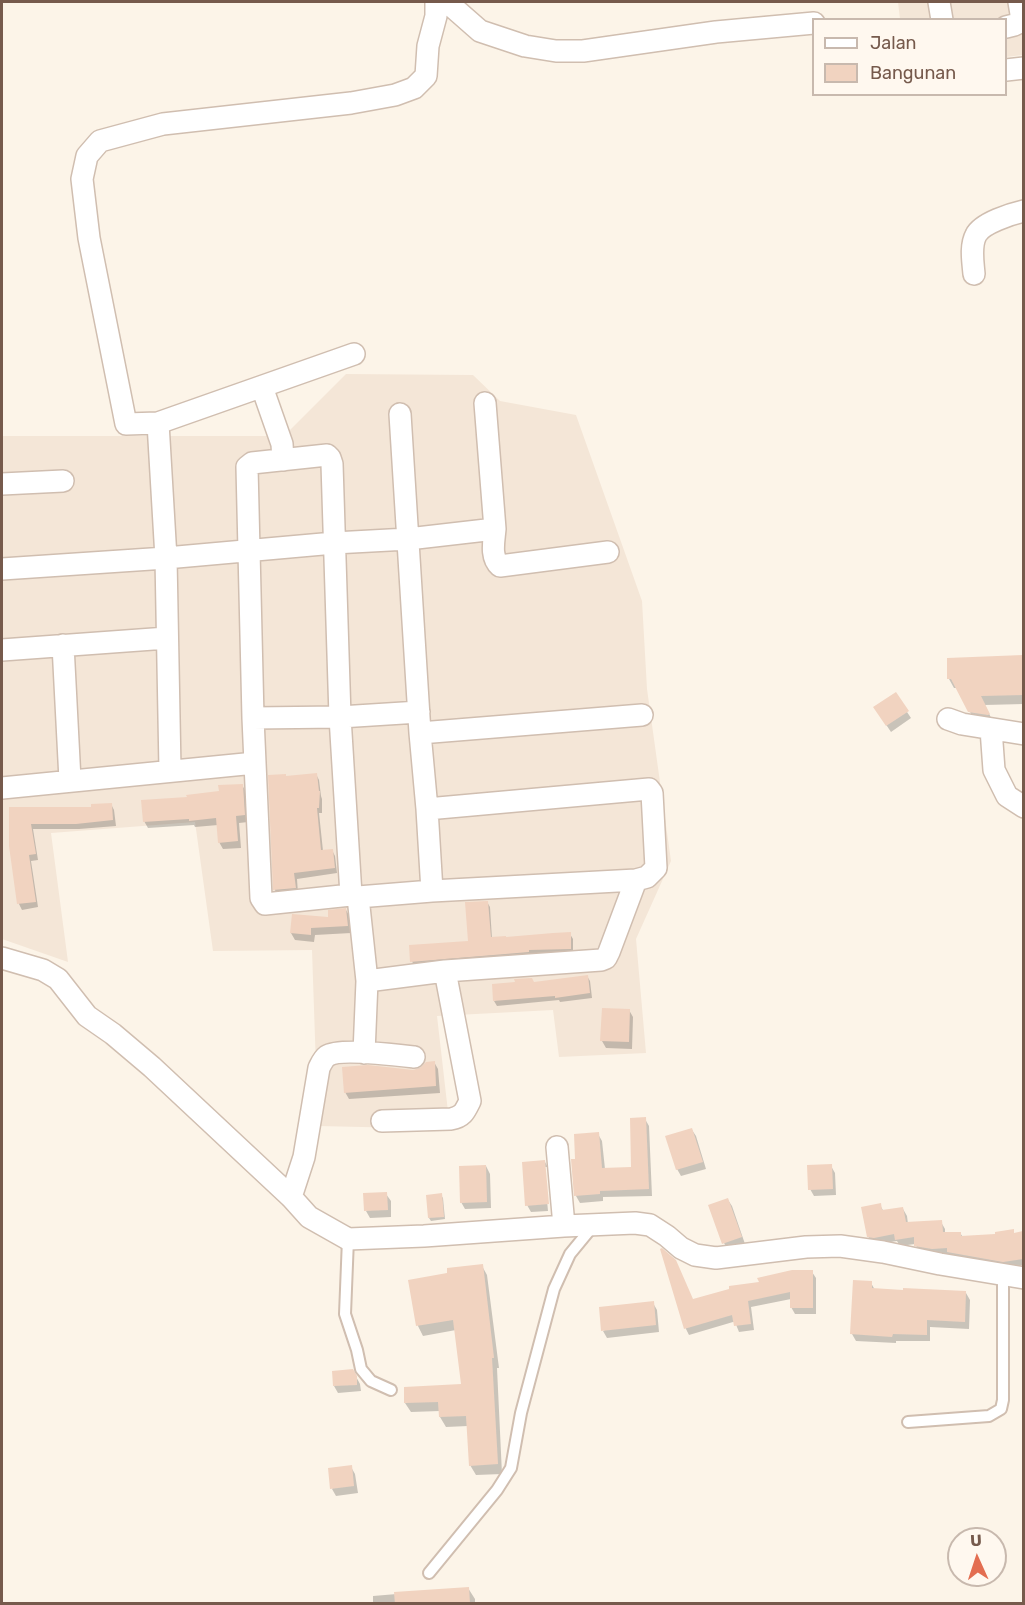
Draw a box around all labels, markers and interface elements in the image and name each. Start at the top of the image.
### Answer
legend [812,18,1007,96]
text: Jalan [870,32,917,54]
text: Bangunan [870,62,956,84]
north arrow [947,1527,1007,1587]
text: U [970,1531,982,1550]

